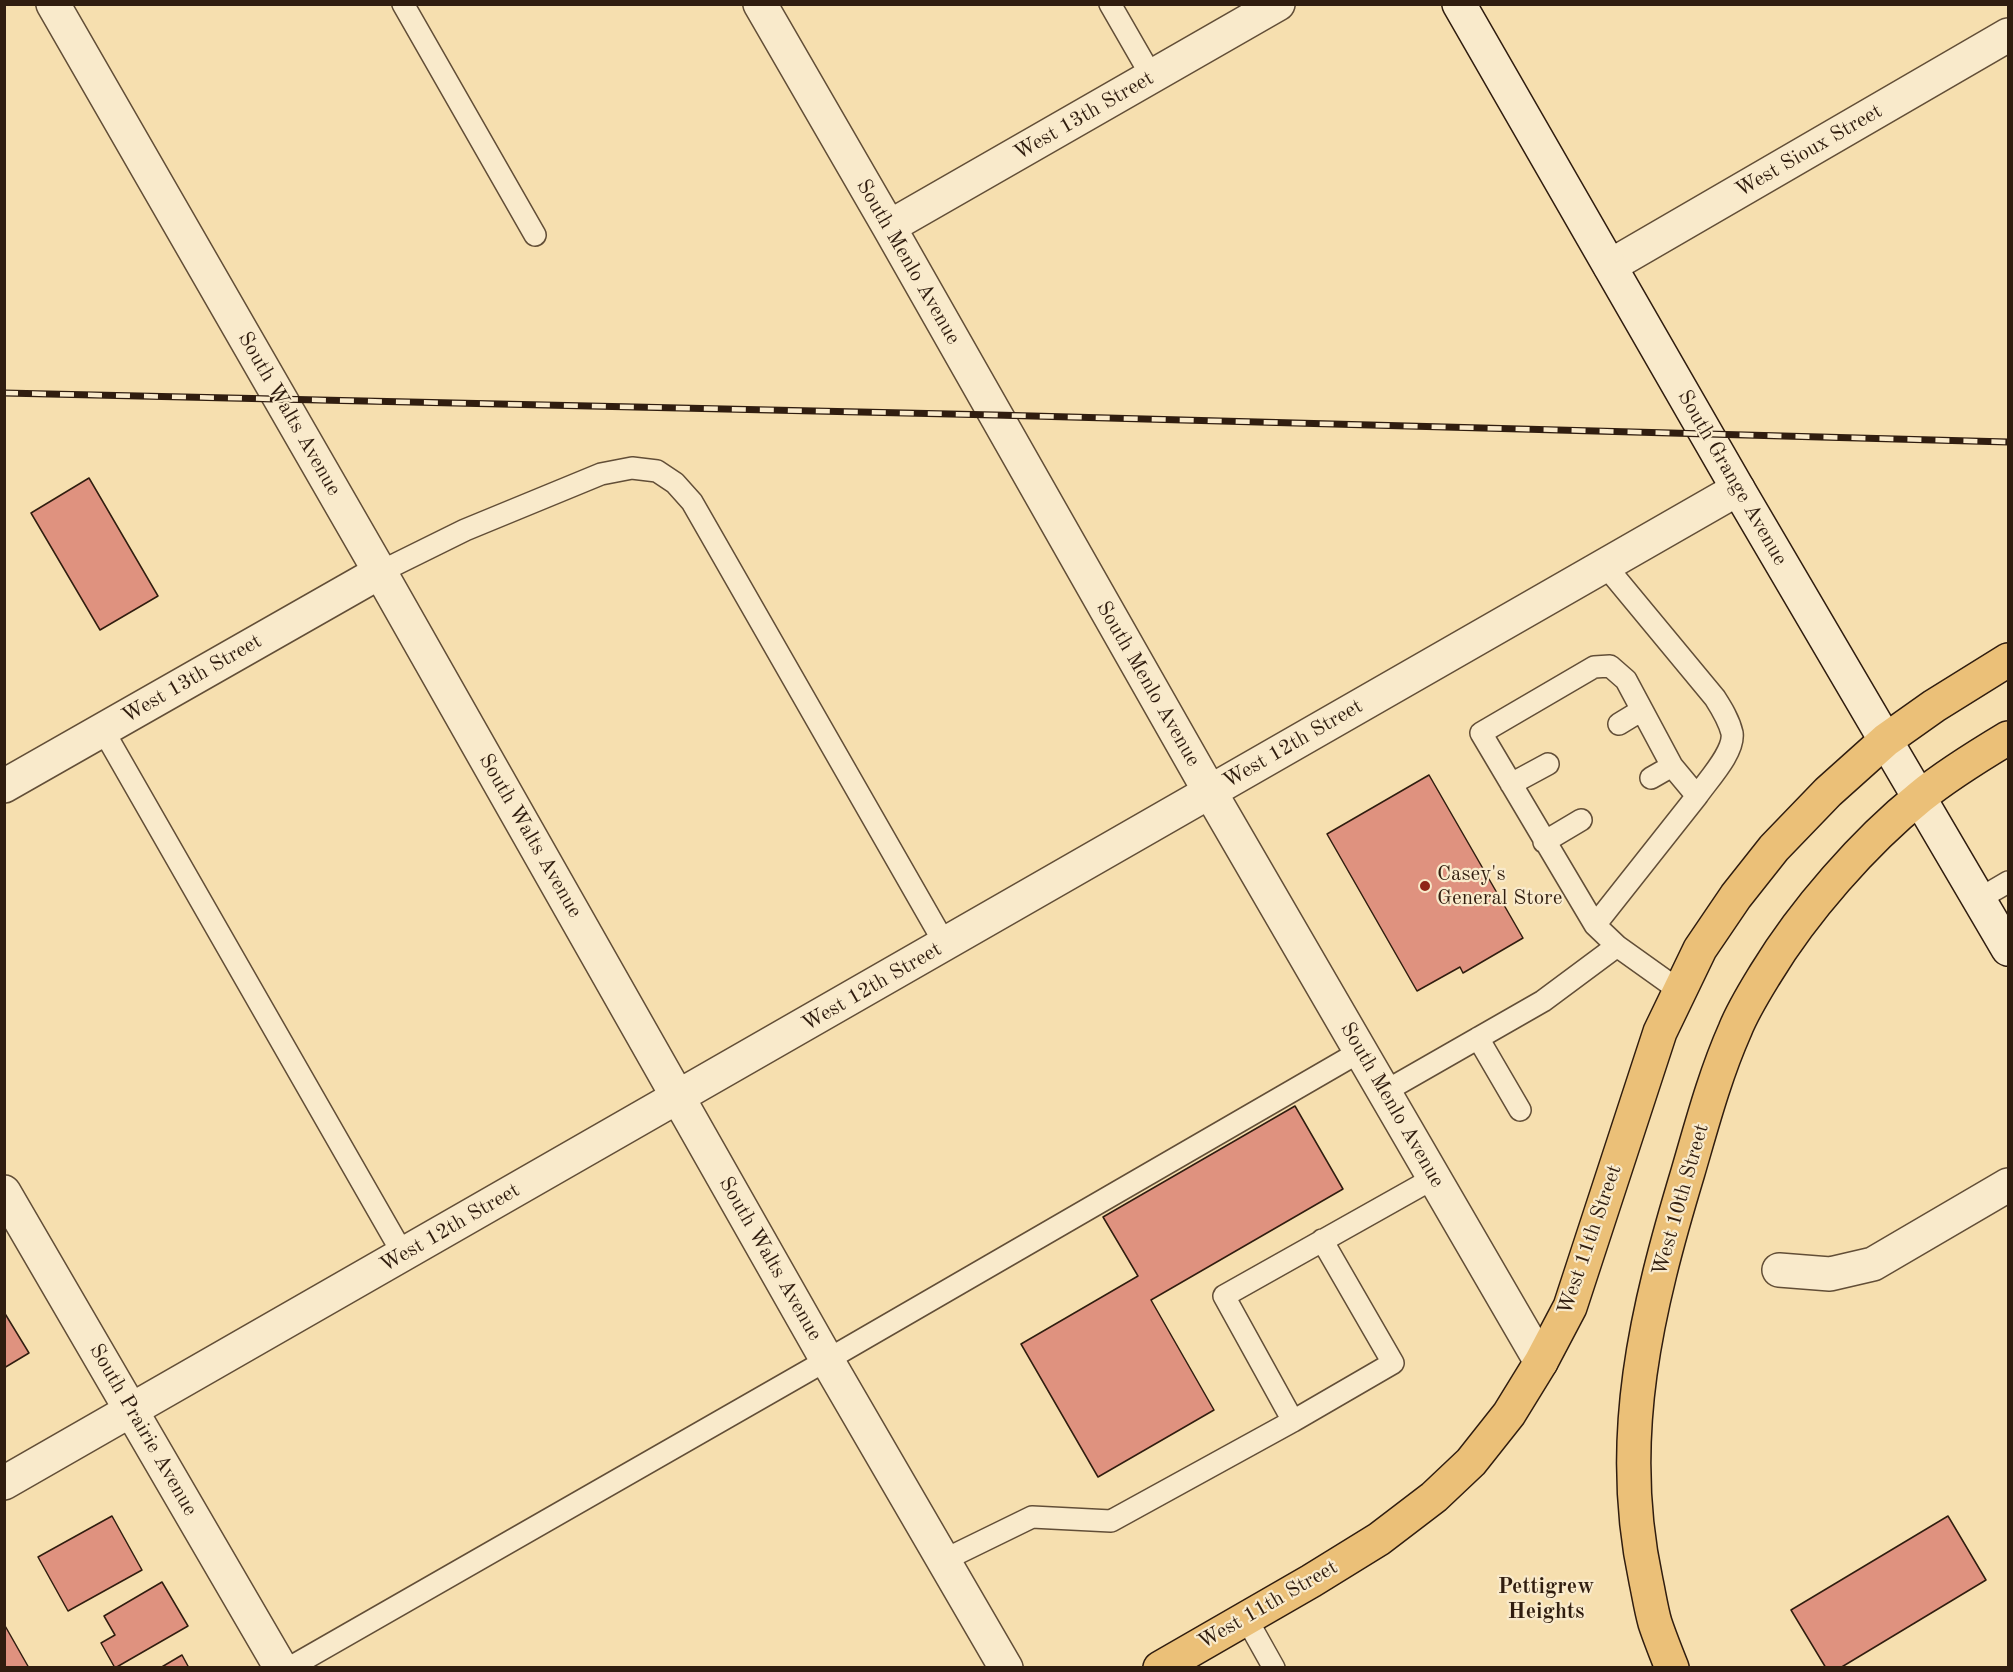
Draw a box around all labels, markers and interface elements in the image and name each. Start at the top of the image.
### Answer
street label: West 13th Street [1010,66,1158,166]
street label: West Sioux Street [1731,99,1887,203]
street label: South Menlo Avenue [850,175,966,349]
street label: South Walts Avenue [232,328,346,500]
street label: South Grange Avenue [1672,386,1792,570]
street label: South Menlo Avenue [1090,597,1206,771]
street label: West 13th Street [118,629,266,729]
street label: West 12th Street [1219,694,1367,794]
street label: South Walts Avenue [473,750,587,922]
place label: Casey's General Store [1437,861,1562,911]
marker: Casey's General Store [1418,879,1432,893]
street label: West 12th Street [798,937,946,1037]
street label: South Menlo Avenue [1334,1018,1450,1192]
street label: West 10th Street [1647,1121,1715,1279]
street label: West 11th Street [1553,1162,1627,1318]
street label: South Walts Avenue [713,1173,827,1345]
street label: West 12th Street [376,1178,524,1278]
street label: South Prairie Avenue [83,1339,203,1521]
street label: West 11th Street [1194,1555,1342,1655]
district label: Pettigrew Heights [1498,1574,1594,1626]

